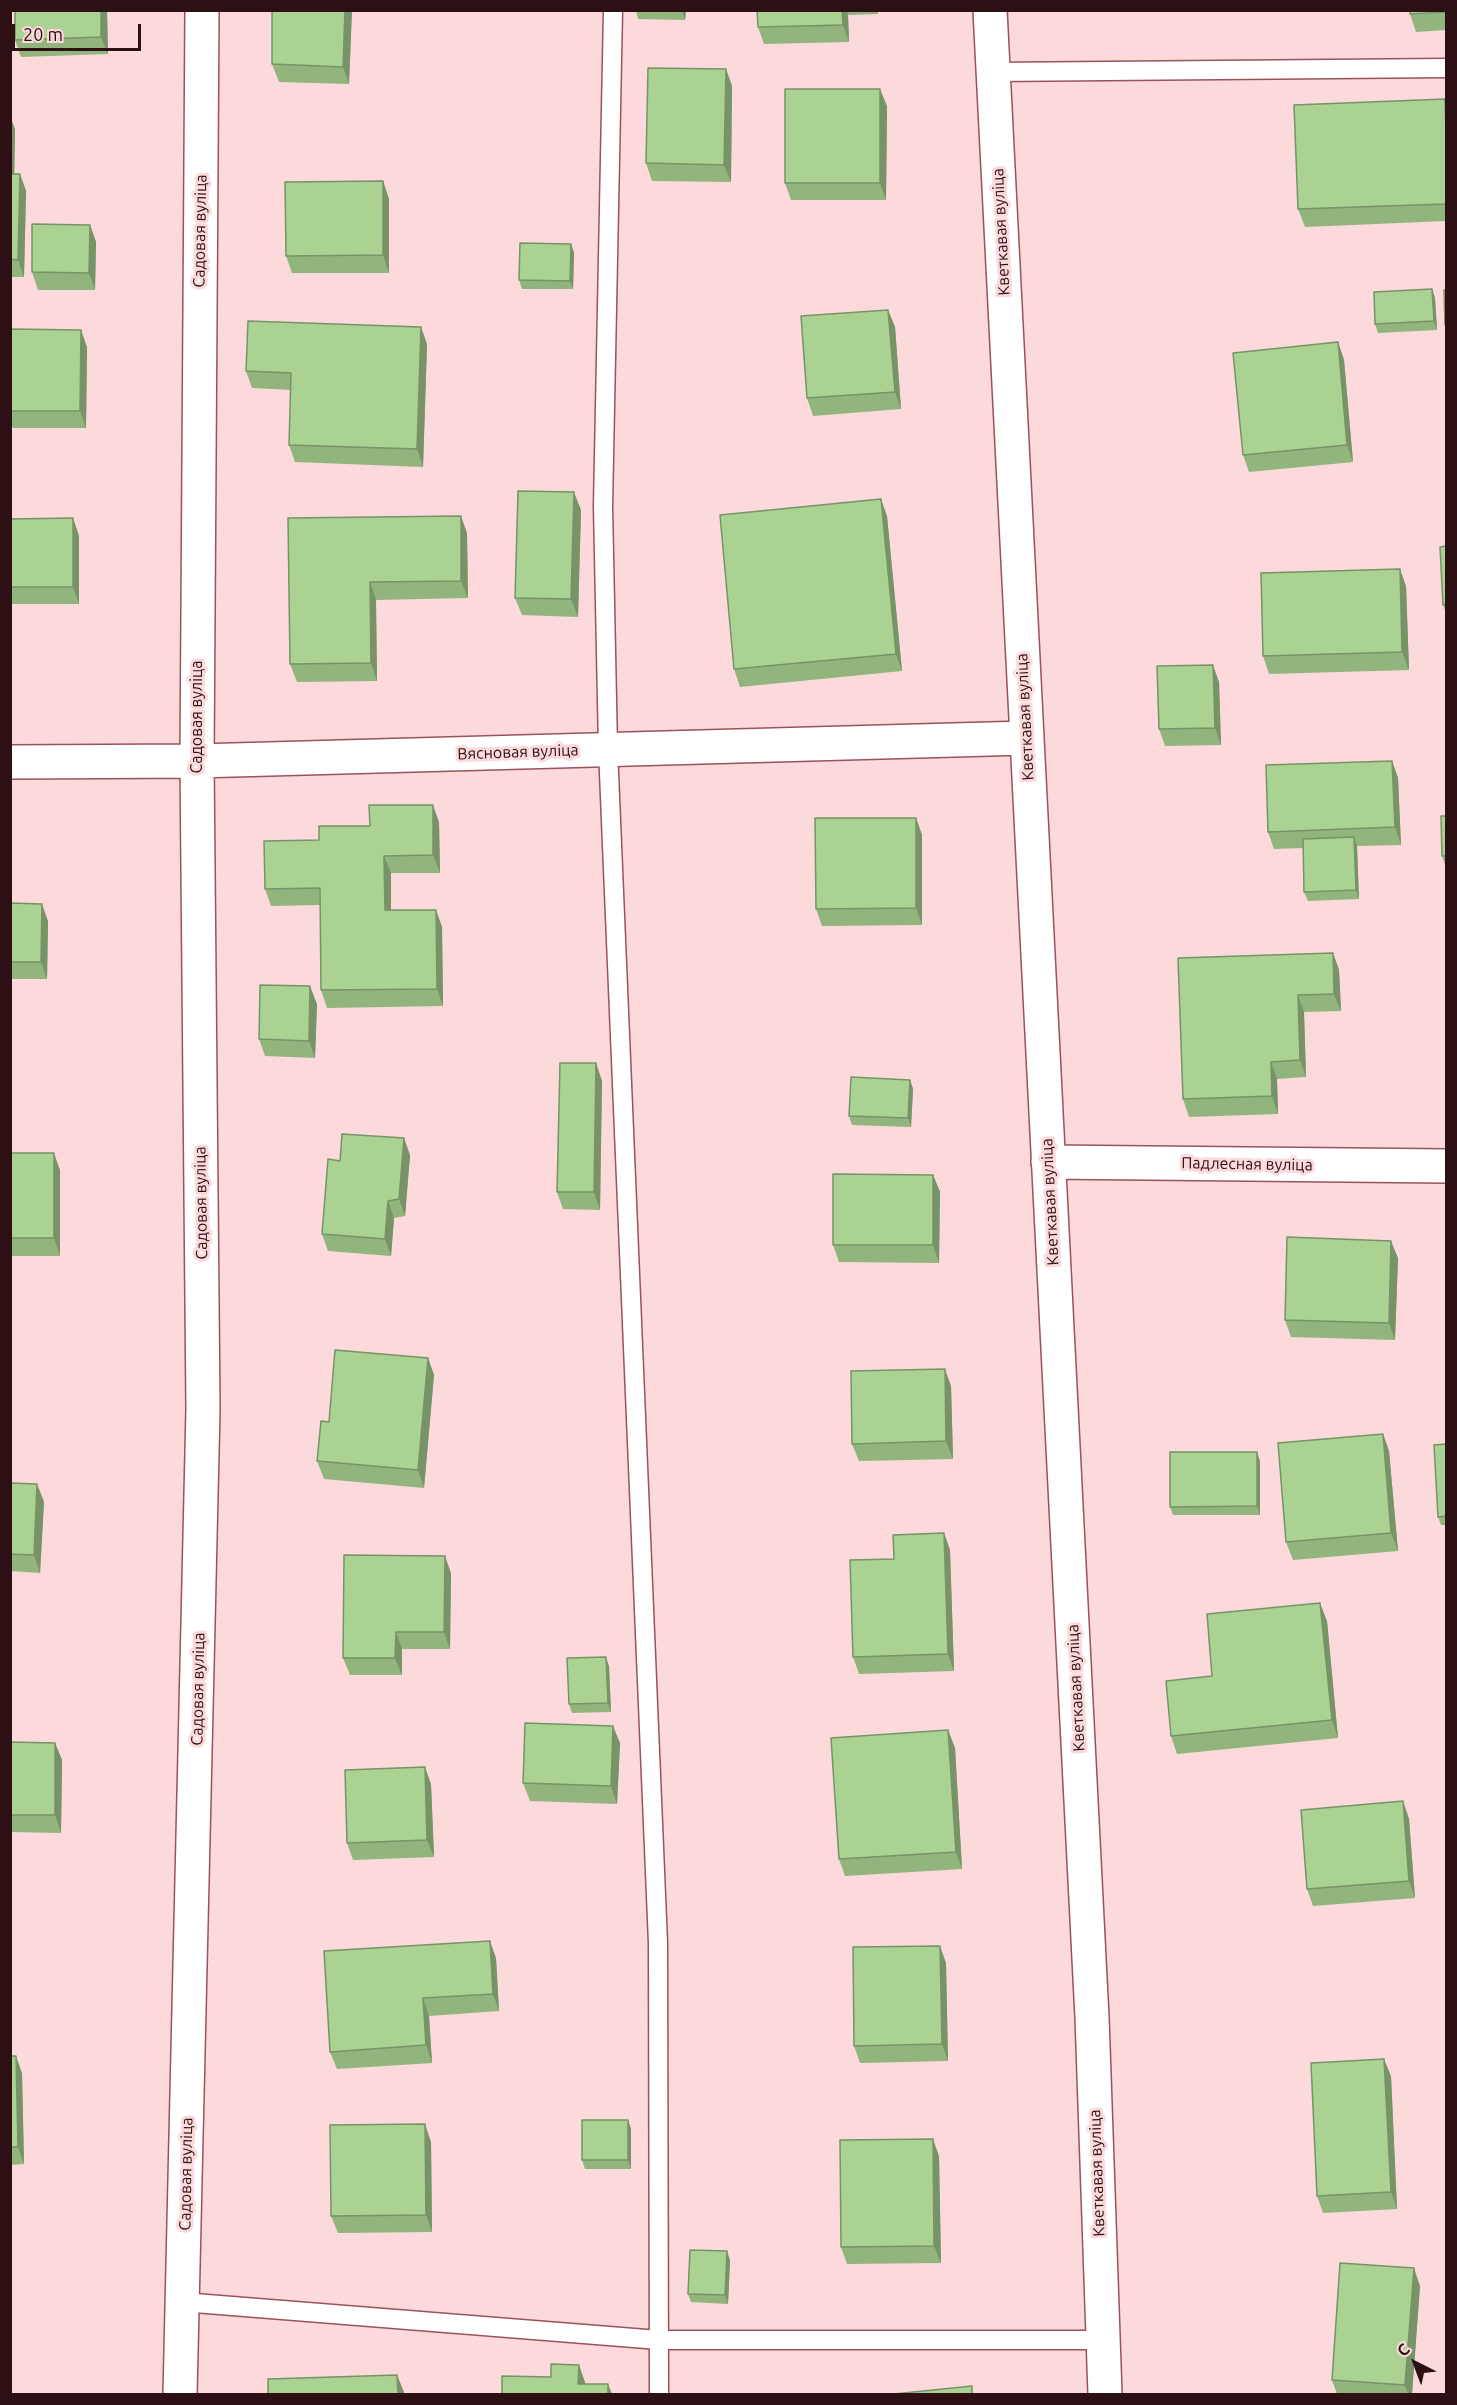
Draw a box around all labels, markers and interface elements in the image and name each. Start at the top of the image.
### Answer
scale bar [15,12,144,50]
text: 20 m [23,24,63,44]
street label: Кветкавая вуліца [988,168,1014,296]
street label: Садовая вуліца [189,174,211,288]
street label: Кветкавая вуліца [1012,653,1038,781]
street label: Садовая вуліца [187,660,207,774]
street label: Вясновая вуліца [457,740,579,764]
street label: Кветкавая вуліца [1037,1138,1063,1266]
street label: Садовая вуліца [190,1146,212,1260]
street label: Падлесная вуліца [1181,1153,1313,1175]
street label: Кветкавая вуліца [1063,1624,1089,1752]
street label: Садовая вуліца [187,1632,209,1746]
street label: Кветкавая вуліца [1085,2109,1109,2237]
street label: Садовая вуліца [175,2117,197,2231]
north arrow [1385,2333,1445,2393]
text: С [1393,2340,1413,2360]

